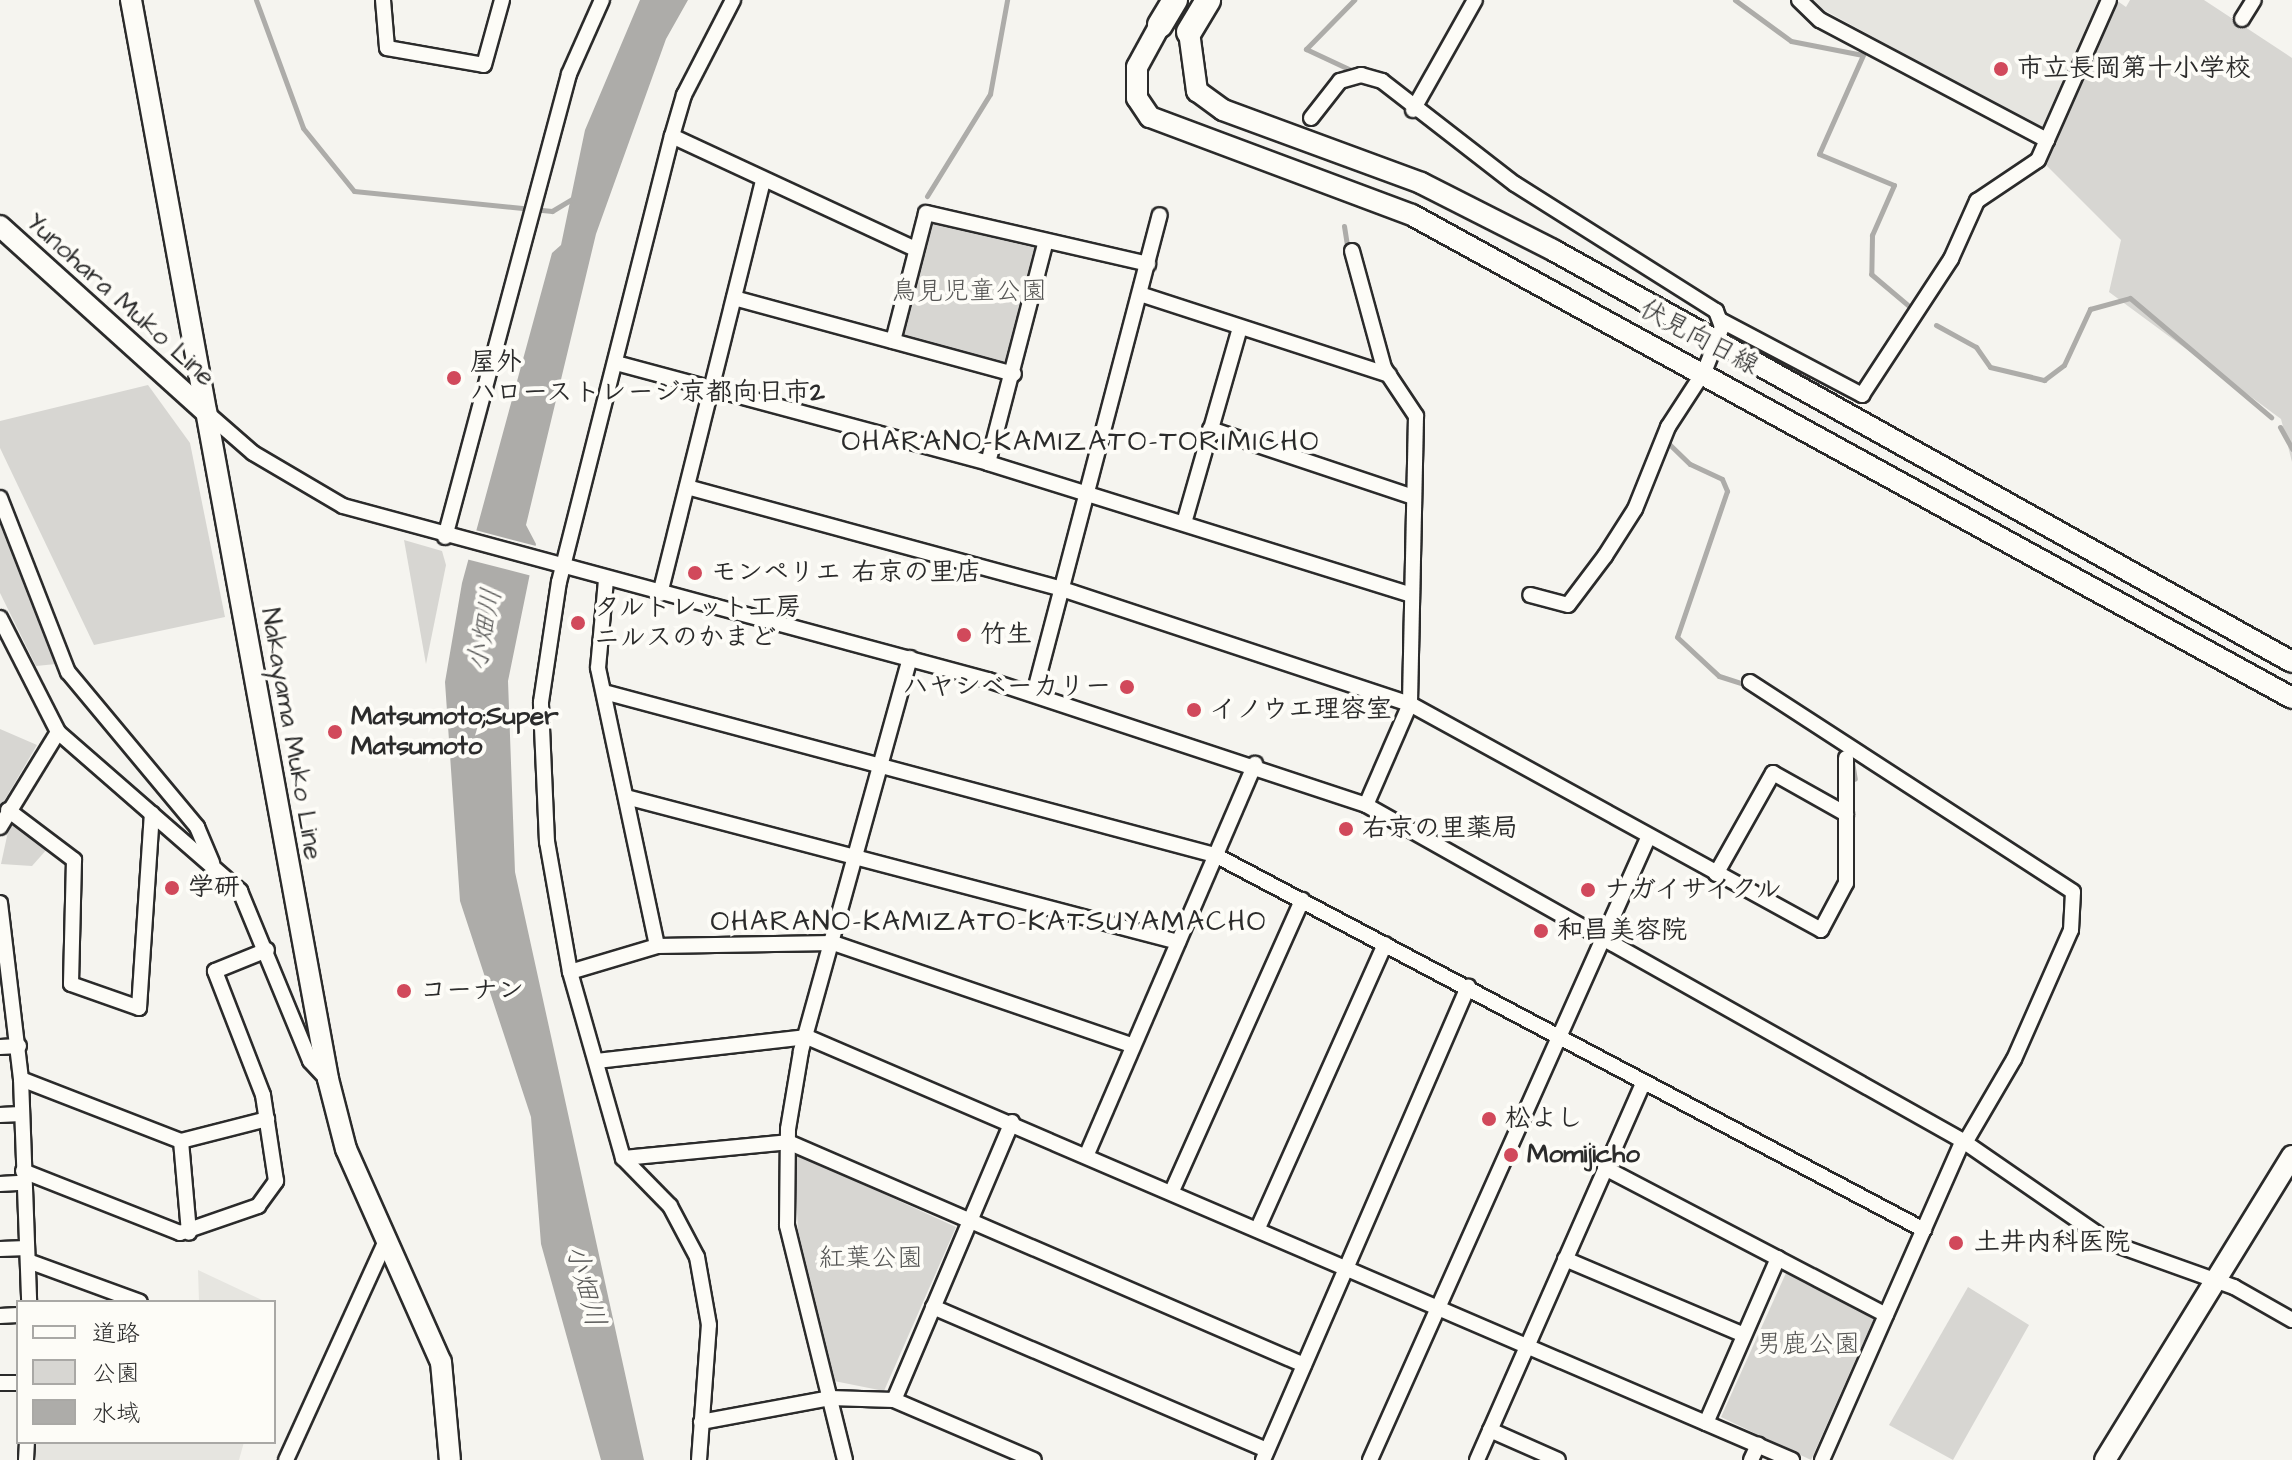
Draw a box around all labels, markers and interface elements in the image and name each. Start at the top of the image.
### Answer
place label: 市立長岡第十小学校 [2017,53,2251,85]
marker: 市立長岡第十小学校 [1992,60,2010,78]
street label: Yunohara Muko Line [19,207,221,393]
park label: 鳥見児童公園 [891,276,1047,308]
street label: 伏見向日線 [1634,294,1764,382]
place label: 屋外 ハローストレージ京都向日市2 [470,347,824,408]
marker: 屋外 ハローストレージ京都向日市2 [445,369,463,387]
district label: OHARANO-KAMIZATO-TORIMICHO [842,425,1320,459]
place label: モンペリエ 右京の里店 [711,557,981,589]
marker: モンペリエ 右京の里店 [686,564,704,582]
water label: 小畑川 [460,586,510,674]
place label: タルトレット工房 ニルスのかまど [594,592,802,654]
street label: Nakayama Muko Line [254,606,328,862]
marker: タルトレット工房 ニルスのかまど [569,614,587,632]
place label: 竹生 [980,619,1032,651]
marker: 竹生 [955,626,973,644]
place label: ハヤシベーカリー [903,671,1111,703]
marker: ハヤシベーカリー [1118,678,1136,696]
place label: イノウエ理容室 [1210,694,1392,726]
place label: Matsumoto;Super Matsumoto [351,701,559,762]
marker: イノウエ理容室 [1185,701,1203,719]
marker: Matsumoto;Super Matsumoto [326,723,344,741]
place label: 右京の里薬局 [1362,813,1518,845]
marker: 右京の里薬局 [1337,820,1355,838]
place label: 学研 [188,872,240,904]
place label: ナガイサイクル [1604,874,1786,906]
marker: 学研 [163,879,181,897]
marker: ナガイサイクル [1579,881,1597,899]
district label: OHARANO-KAMIZATO-KATSUYAMACHO [710,905,1268,939]
place label: 和昌美容院 [1557,915,1687,947]
marker: 和昌美容院 [1532,922,1550,940]
place label: コーナン [420,975,524,1007]
marker: コーナン [395,982,413,1000]
place label: 松よし [1505,1103,1583,1135]
marker: 松よし [1480,1110,1498,1128]
place label: Momijicho [1527,1139,1640,1171]
marker: Momijicho [1502,1146,1520,1164]
place label: 土井内科医院 [1974,1227,2130,1259]
marker: 土井内科医院 [1945,1232,1967,1254]
water label: 小畑川 [558,1241,612,1331]
park label: 紅葉公園 [819,1243,923,1275]
legend [16,1300,276,1444]
text: 道路 [92,1317,140,1351]
park label: 男鹿公園 [1756,1329,1860,1361]
text: 公園 [92,1357,140,1391]
text: 水域 [92,1397,140,1431]

